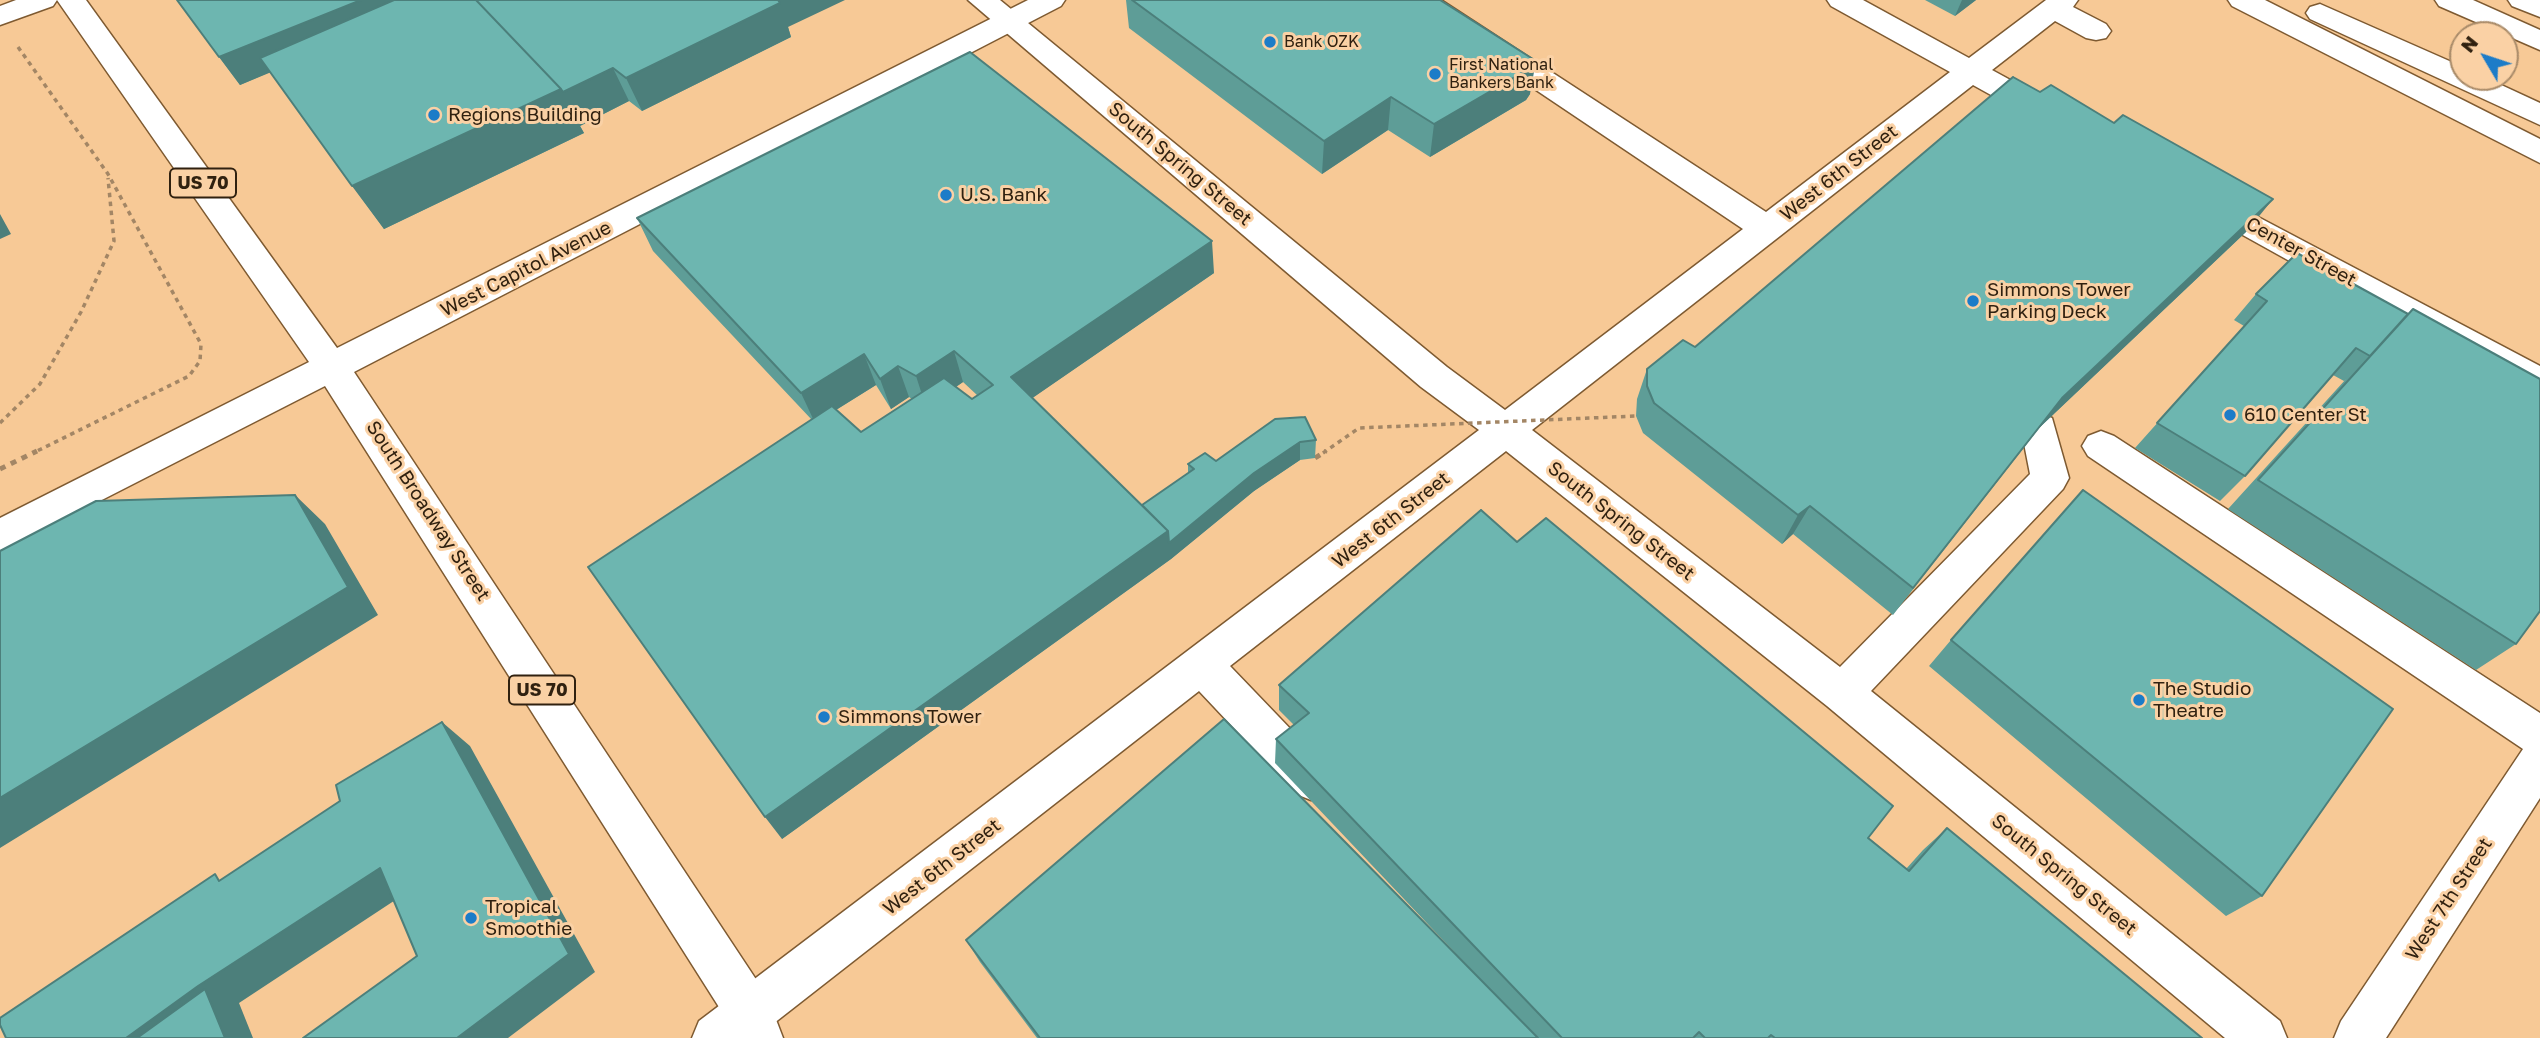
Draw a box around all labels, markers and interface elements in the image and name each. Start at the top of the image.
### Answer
north arrow [2449,21,2519,91]
text: N [2455,31,2482,57]
place label: Bank OZK [1284,32,1359,52]
marker: Bank OZK [1262,34,1278,50]
place label: First National Bankers Bank [1449,55,1554,93]
marker: First National Bankers Bank [1427,66,1443,82]
street label: South Spring Street [1104,97,1256,231]
place label: Regions Building [448,104,602,126]
marker: Regions Building [426,107,442,123]
street label: West 6th Street [1776,120,1902,226]
road number: US 70 [170,168,236,198]
place label: U.S. Bank [960,184,1047,206]
marker: U.S. Bank [938,187,954,203]
street label: Center Street [2242,212,2360,292]
street label: West Capitol Avenue [437,216,615,322]
place label: Simmons Tower Parking Deck [1987,279,2131,323]
marker: Simmons Tower Parking Deck [1965,293,1981,309]
place label: 610 Center St [2244,404,2367,426]
marker: 610 Center St [2222,407,2238,423]
street label: South Broadway Street [361,417,495,605]
street label: South Spring Street [1543,457,1699,585]
street label: West 6th Street [1328,467,1454,573]
road number: US 70 [509,676,575,704]
place label: The Studio Theatre [2153,678,2251,722]
marker: The Studio Theatre [2131,692,2147,708]
place label: Simmons Tower [838,706,982,728]
marker: Simmons Tower [816,709,832,725]
street label: South Spring Street [1987,810,2141,940]
street label: West 6th Street [879,814,1005,920]
street label: West 7th Street [2401,834,2497,964]
place label: Tropical Smoothie [485,896,572,940]
marker: Tropical Smoothie [463,910,479,926]

